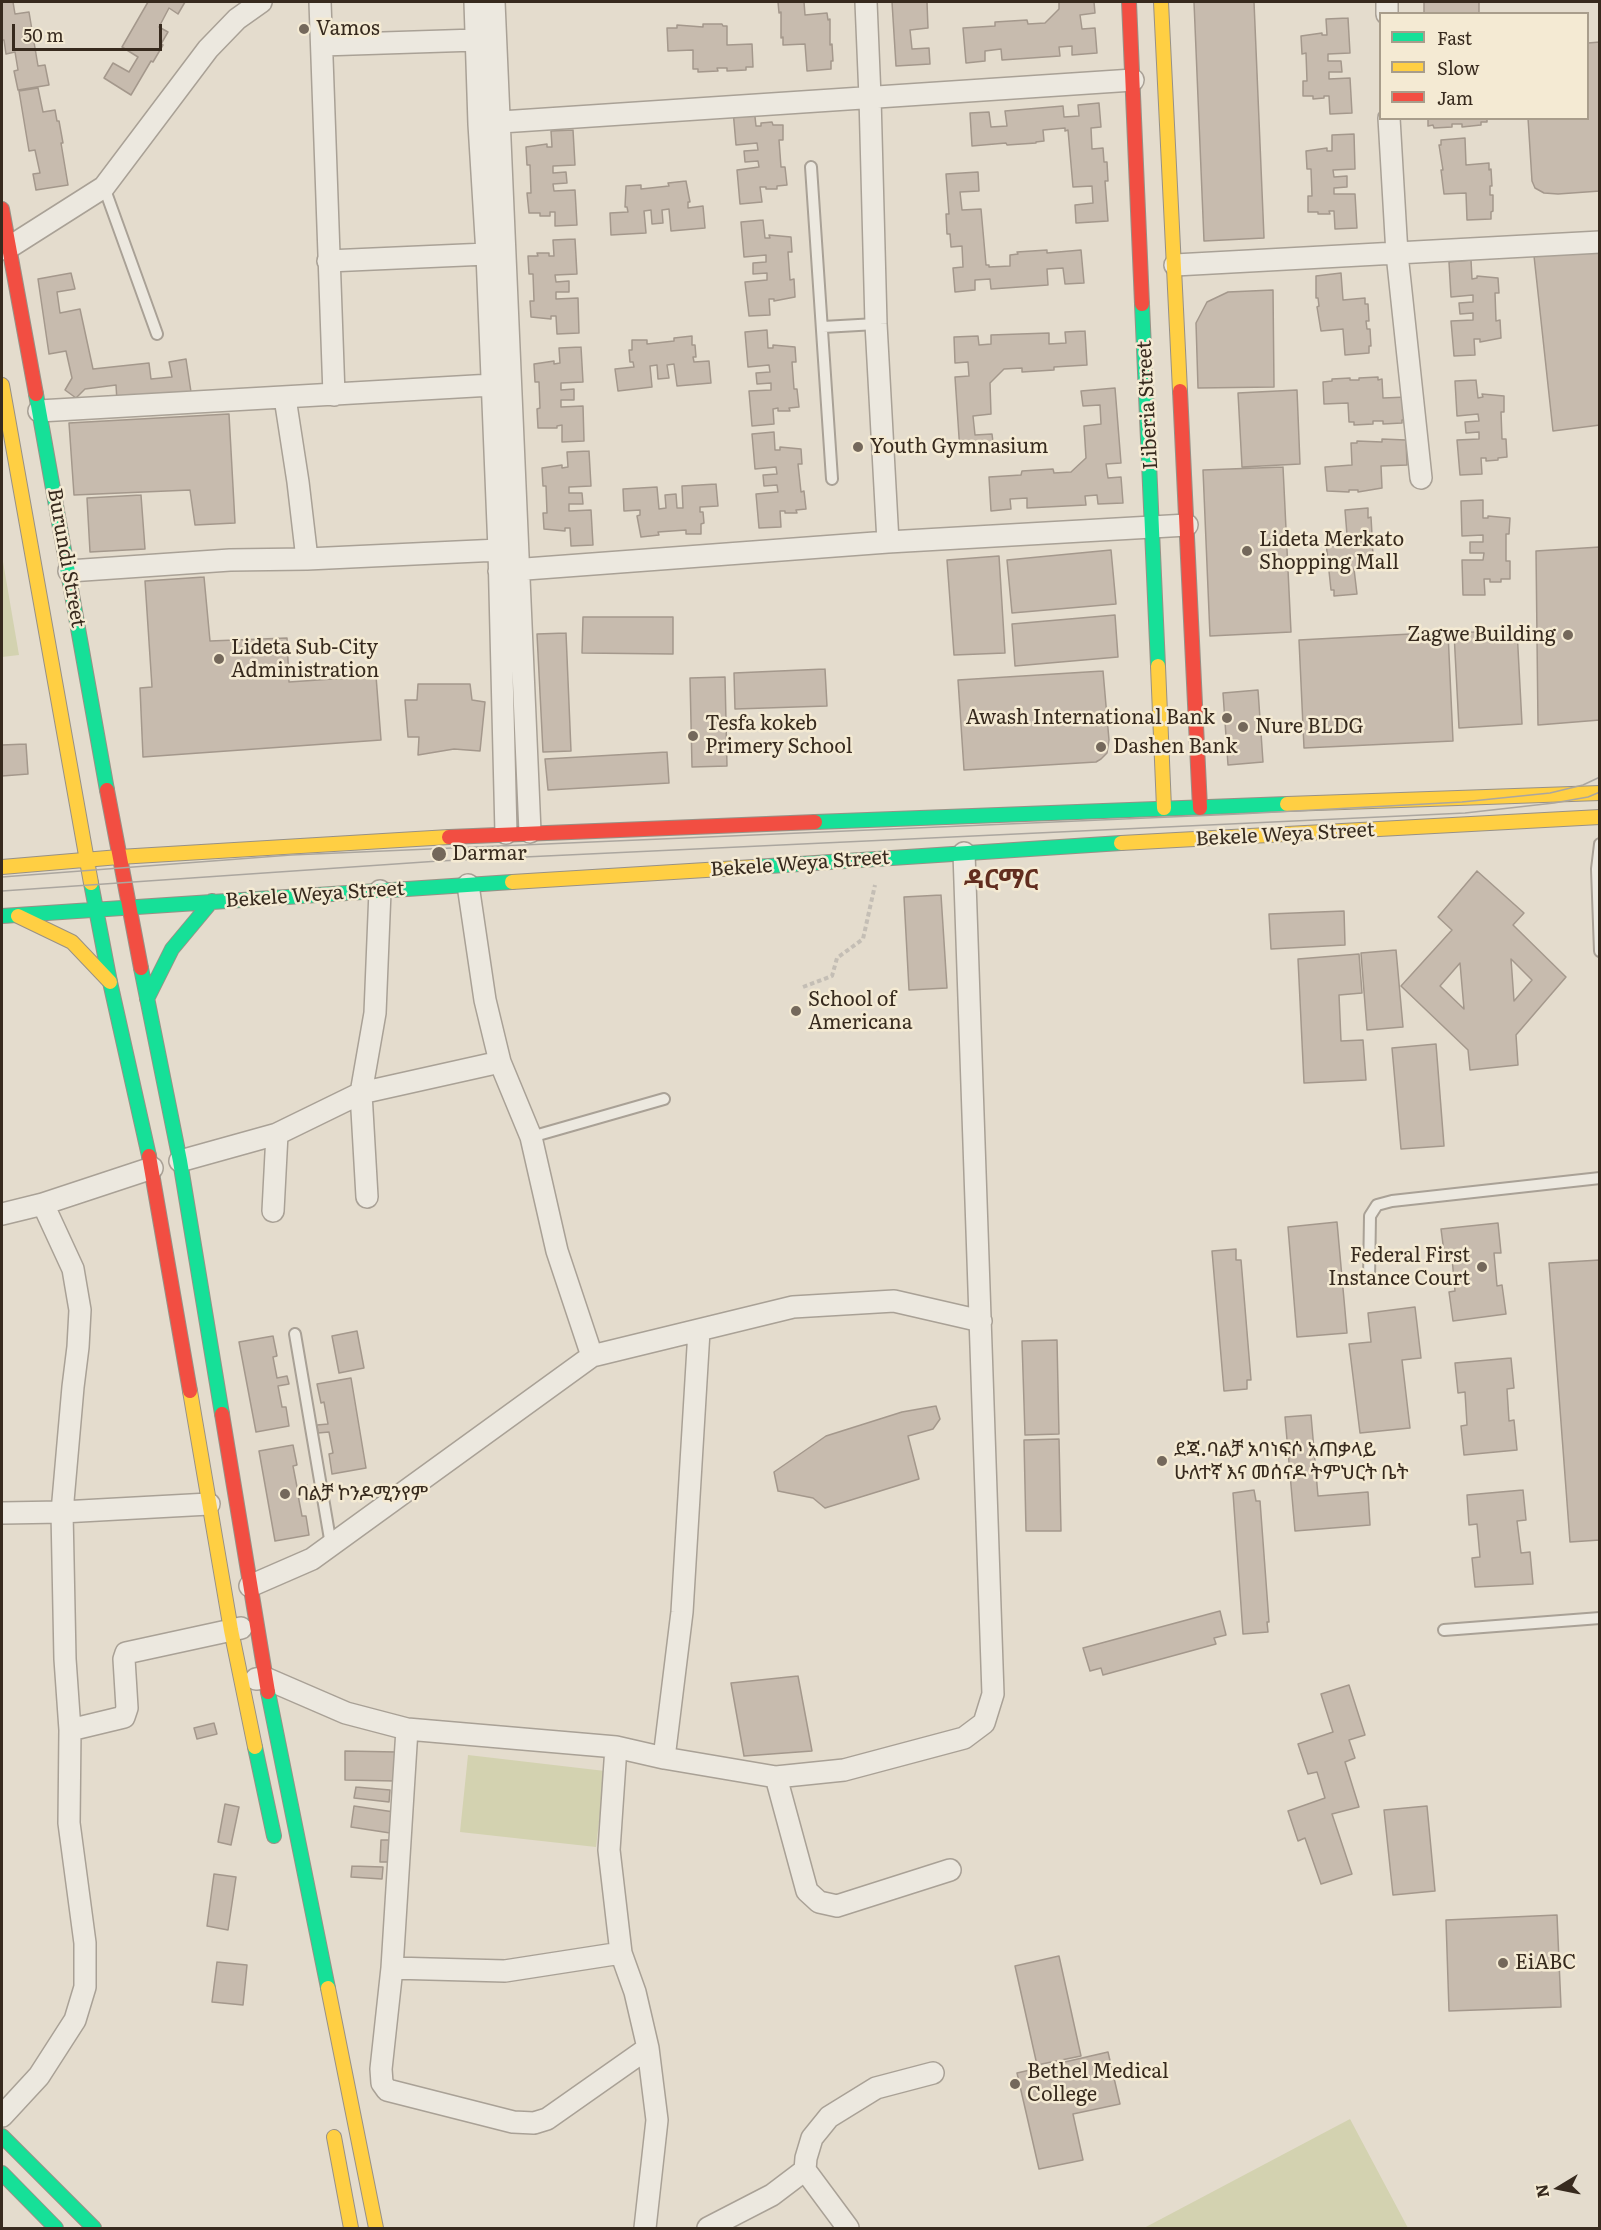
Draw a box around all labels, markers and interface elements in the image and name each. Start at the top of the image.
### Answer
scale bar [15,12,165,50]
legend [1379,12,1589,120]
place label: Vamos [316,17,380,41]
text: 50 m [23,21,64,48]
marker: Vamos [297,22,311,36]
text: Fast [1437,24,1472,51]
text: Slow [1437,54,1479,81]
text: Jam [1437,84,1473,111]
street label: Liberia Street [1133,340,1163,470]
place label: Youth Gymnasium [870,435,1048,459]
marker: Youth Gymnasium [851,440,865,454]
street label: Burundi Street [42,486,90,630]
place label: Lideta Merkato Shopping Mall [1259,528,1404,575]
marker: Lideta Merkato Shopping Mall [1240,544,1254,558]
place label: Zagwe Building [1407,623,1556,647]
marker: Zagwe Building [1561,628,1575,642]
place label: Lideta Sub-City Administration [231,636,379,683]
marker: Lideta Sub-City Administration [212,652,226,666]
place label: Awash International Bank [966,706,1215,730]
marker: Awash International Bank [1220,711,1234,725]
place label: Tesfa kokeb Primery School [705,712,852,759]
place label: Nure BLDG [1255,715,1363,739]
marker: Nure BLDG [1236,720,1250,734]
marker: Tesfa kokeb Primery School [686,729,700,743]
place label: Dashen Bank [1113,735,1238,759]
marker: Dashen Bank [1094,740,1108,754]
street label: Bekele Weya Street [1195,818,1375,852]
place label: Darmar [452,842,527,866]
marker: Darmar [430,845,448,863]
street label: Bekele Weya Street [710,846,890,882]
district label: ዳርማር [964,864,1038,896]
street label: Bekele Weya Street [225,877,405,913]
place label: School of Americana [808,988,912,1035]
marker: School of Americana [789,1004,803,1018]
place label: Federal First Instance Court [1328,1244,1470,1291]
marker: Federal First Instance Court [1475,1260,1489,1274]
place label: ደጃ.ባልቻ አባነፍሶ አጠቃላይ ሁለተኛ እና መሰናዶ ትምህርት ቤት [1174,1438,1409,1485]
marker: ደጃ.ባልቻ አባነፍሶ አጠቃላይ ሁለተኛ እና መሰናዶ ትምህርት ቤት [1155,1454,1169,1468]
place label: ባልቻ ኮንዶሚንየም [297,1482,428,1506]
marker: ባልቻ ኮንዶሚንየም [278,1487,292,1501]
place label: EiABC [1515,1951,1576,1975]
marker: EiABC [1496,1956,1510,1970]
place label: Bethel Medical College [1027,2060,1169,2107]
marker: Bethel Medical College [1008,2077,1022,2091]
north arrow [1529,2158,1589,2218]
text: N [1528,2182,1554,2200]

